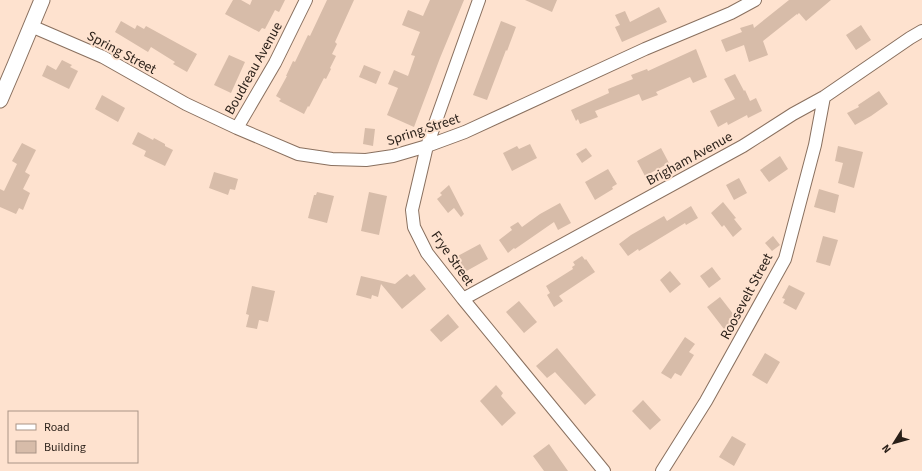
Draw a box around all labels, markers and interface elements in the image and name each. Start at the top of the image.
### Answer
street label: Boudreau Avenue [220,18,288,119]
street label: Spring Street [83,26,160,80]
street label: Spring Street [384,109,463,151]
street label: Brigham Avenue [643,127,736,191]
street label: Frye Street [426,227,479,290]
street label: Roosevelt Street [716,249,778,343]
legend [8,411,138,463]
text: Road [44,419,70,436]
north arrow [874,423,914,463]
text: Building [44,439,86,456]
text: N [878,441,895,456]

